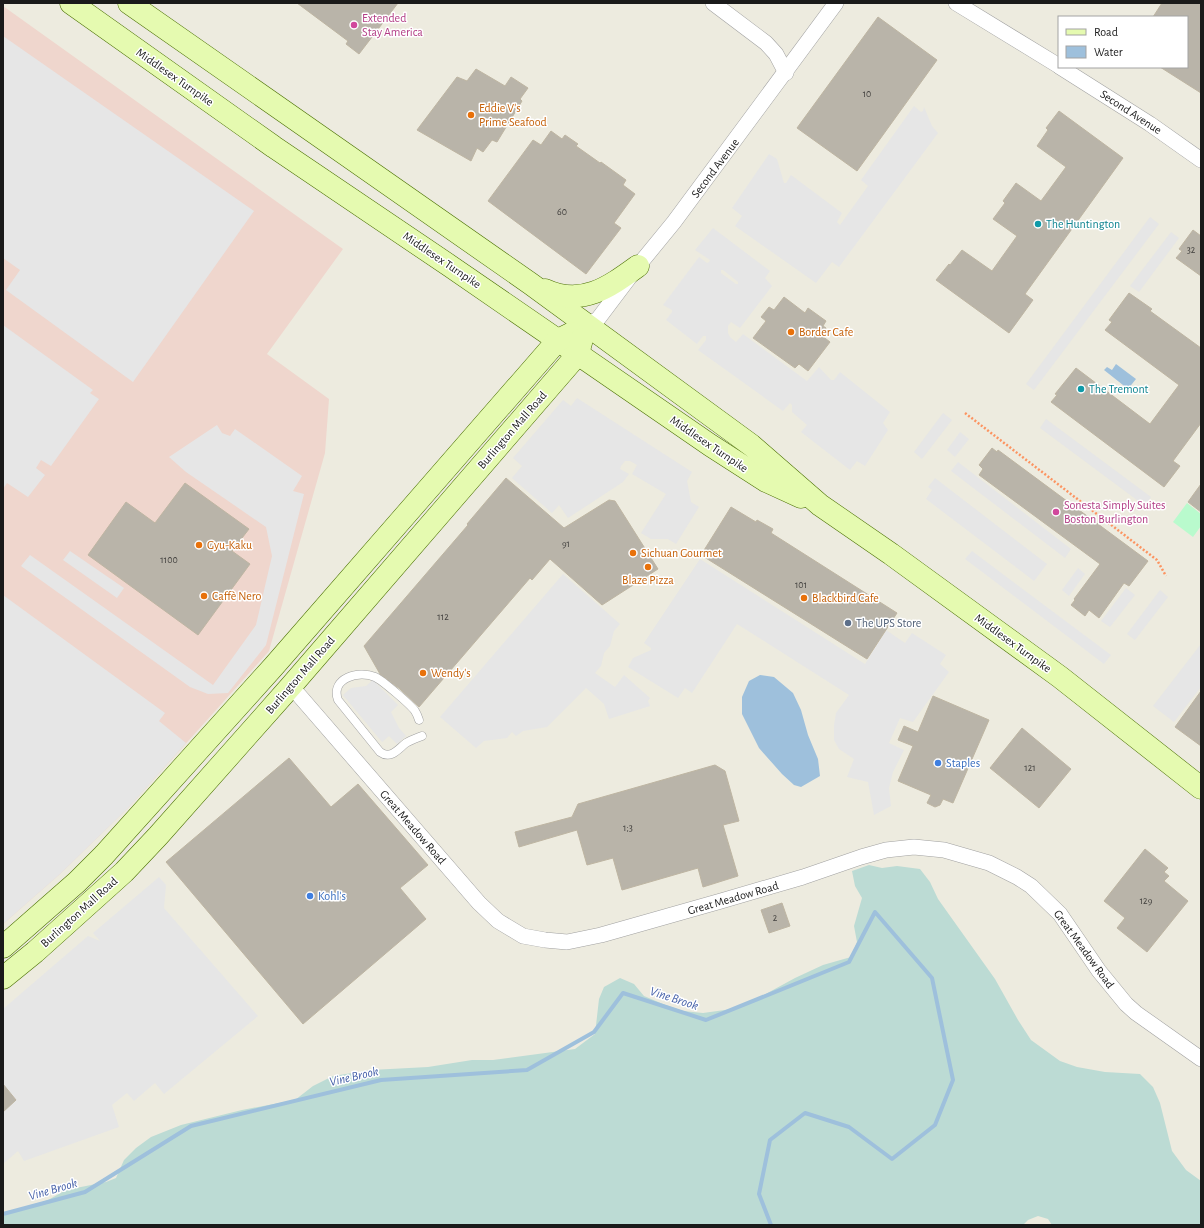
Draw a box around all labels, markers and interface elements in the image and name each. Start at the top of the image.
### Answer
place label: Extended Stay America [362,12,423,39]
legend [1058,16,1188,68]
marker: Extended Stay America [349,20,359,30]
text: Road [1094,26,1118,38]
street label: Middlesex Turnpike [134,46,216,108]
text: Water [1094,46,1123,58]
street label: Second Avenue [1098,88,1164,136]
house number: 10 [863,89,871,99]
place label: Eddie V's Prime Seafood [479,102,547,128]
marker: Eddie V's Prime Seafood [466,110,476,120]
street label: Second Avenue [689,136,741,200]
house number: 60 [557,207,567,217]
place label: The Huntington [1046,218,1120,230]
marker: The Huntington [1033,219,1043,229]
street label: Middlesex Turnpike [401,229,483,291]
house number: 32 [1187,245,1196,255]
place label: Border Cafe [799,326,853,338]
marker: Border Cafe [786,327,796,337]
place label: The Tremont [1089,383,1149,395]
marker: The Tremont [1076,384,1086,394]
street label: Burlington Mall Road [475,389,549,471]
street label: Middlesex Turnpike [668,413,750,475]
place label: Sonesta Simply Suites Boston Burlington [1064,499,1165,525]
marker: Sonesta Simply Suites Boston Burlington [1051,507,1061,517]
place label: Gyu-Kaku [207,539,252,552]
house number: 91 [562,539,570,549]
marker: Gyu-Kaku [194,540,204,550]
place label: Sichuan Gourmet [641,547,722,559]
marker: Sichuan Gourmet [628,548,638,558]
house number: 1100 [160,555,178,565]
marker: Blaze Pizza [643,562,653,572]
place label: Blaze Pizza [622,574,674,586]
house number: 101 [795,580,807,590]
place label: Caffè Nero [212,590,262,602]
marker: Caffè Nero [199,591,209,601]
place label: Blackbird Cafe [812,592,879,604]
marker: Blackbird Cafe [799,593,809,603]
street label: Middlesex Turnpike [973,611,1053,675]
house number: 112 [437,612,449,622]
place label: The UPS Store [856,617,921,629]
marker: The UPS Store [843,618,853,628]
street label: Burlington Mall Road [263,634,337,716]
place label: Wendy's [431,667,471,680]
marker: Wendy's [418,668,428,678]
place label: Staples [946,757,980,769]
marker: Staples [933,758,943,768]
house number: 121 [1024,763,1036,773]
street label: Great Meadow Road [378,788,448,866]
house number: 1;3 [623,823,633,833]
street label: Burlington Mall Road [38,875,120,949]
street label: Great Meadow Road [686,879,780,917]
place label: Kohl's [318,890,346,902]
marker: Kohl's [305,891,315,901]
house number: 129 [1140,896,1153,906]
street label: Great Meadow Road [1052,907,1116,991]
house number: 2 [773,913,778,923]
water label: Vine Brook [648,985,700,1013]
water label: Vine Brook [328,1065,380,1089]
water label: Vine Brook [27,1177,79,1203]

